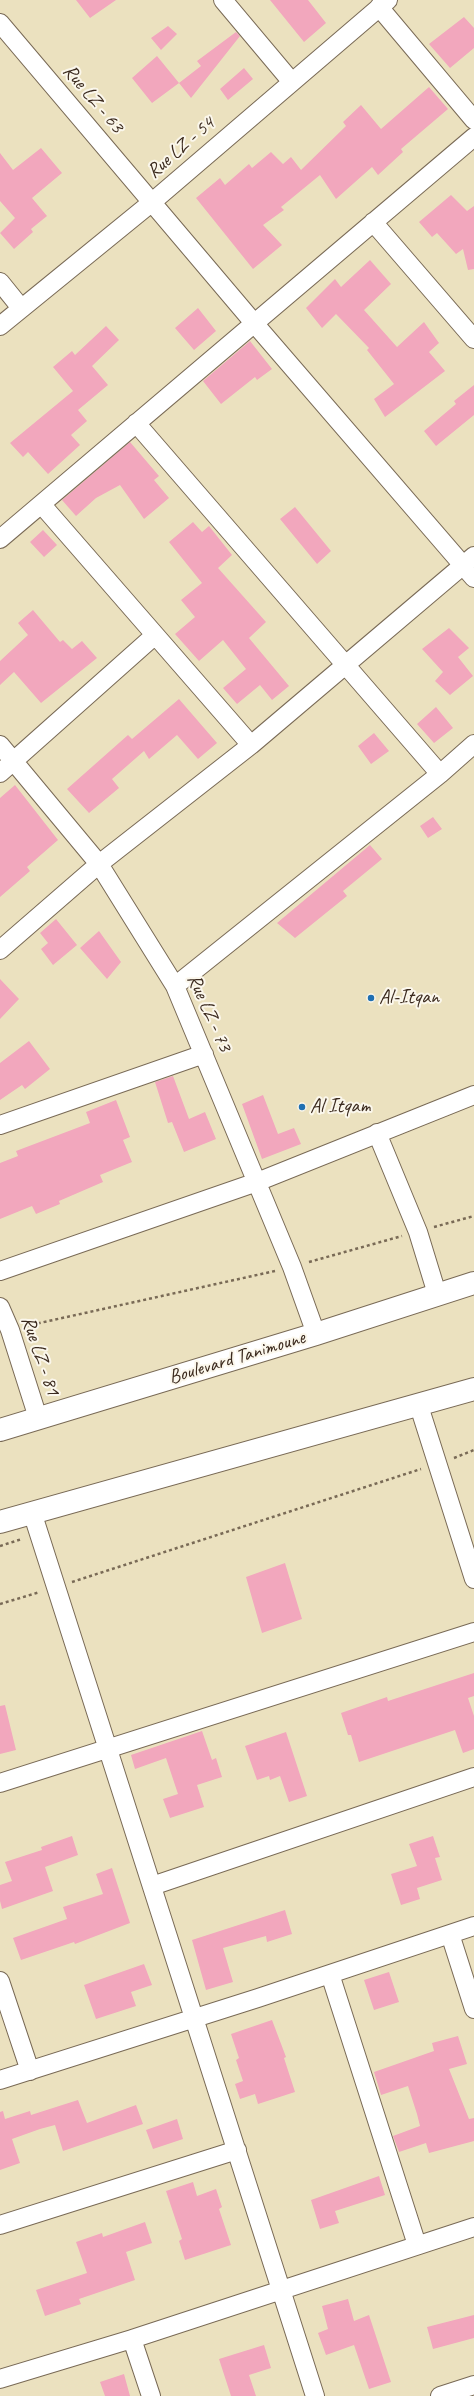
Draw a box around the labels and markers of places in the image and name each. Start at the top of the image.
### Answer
place label: Al-Itqan [379,986,439,1010]
marker: Al-Itqan [366,993,376,1003]
place label: Al Itqam [310,1095,371,1119]
marker: Al Itqam [297,1102,307,1112]

